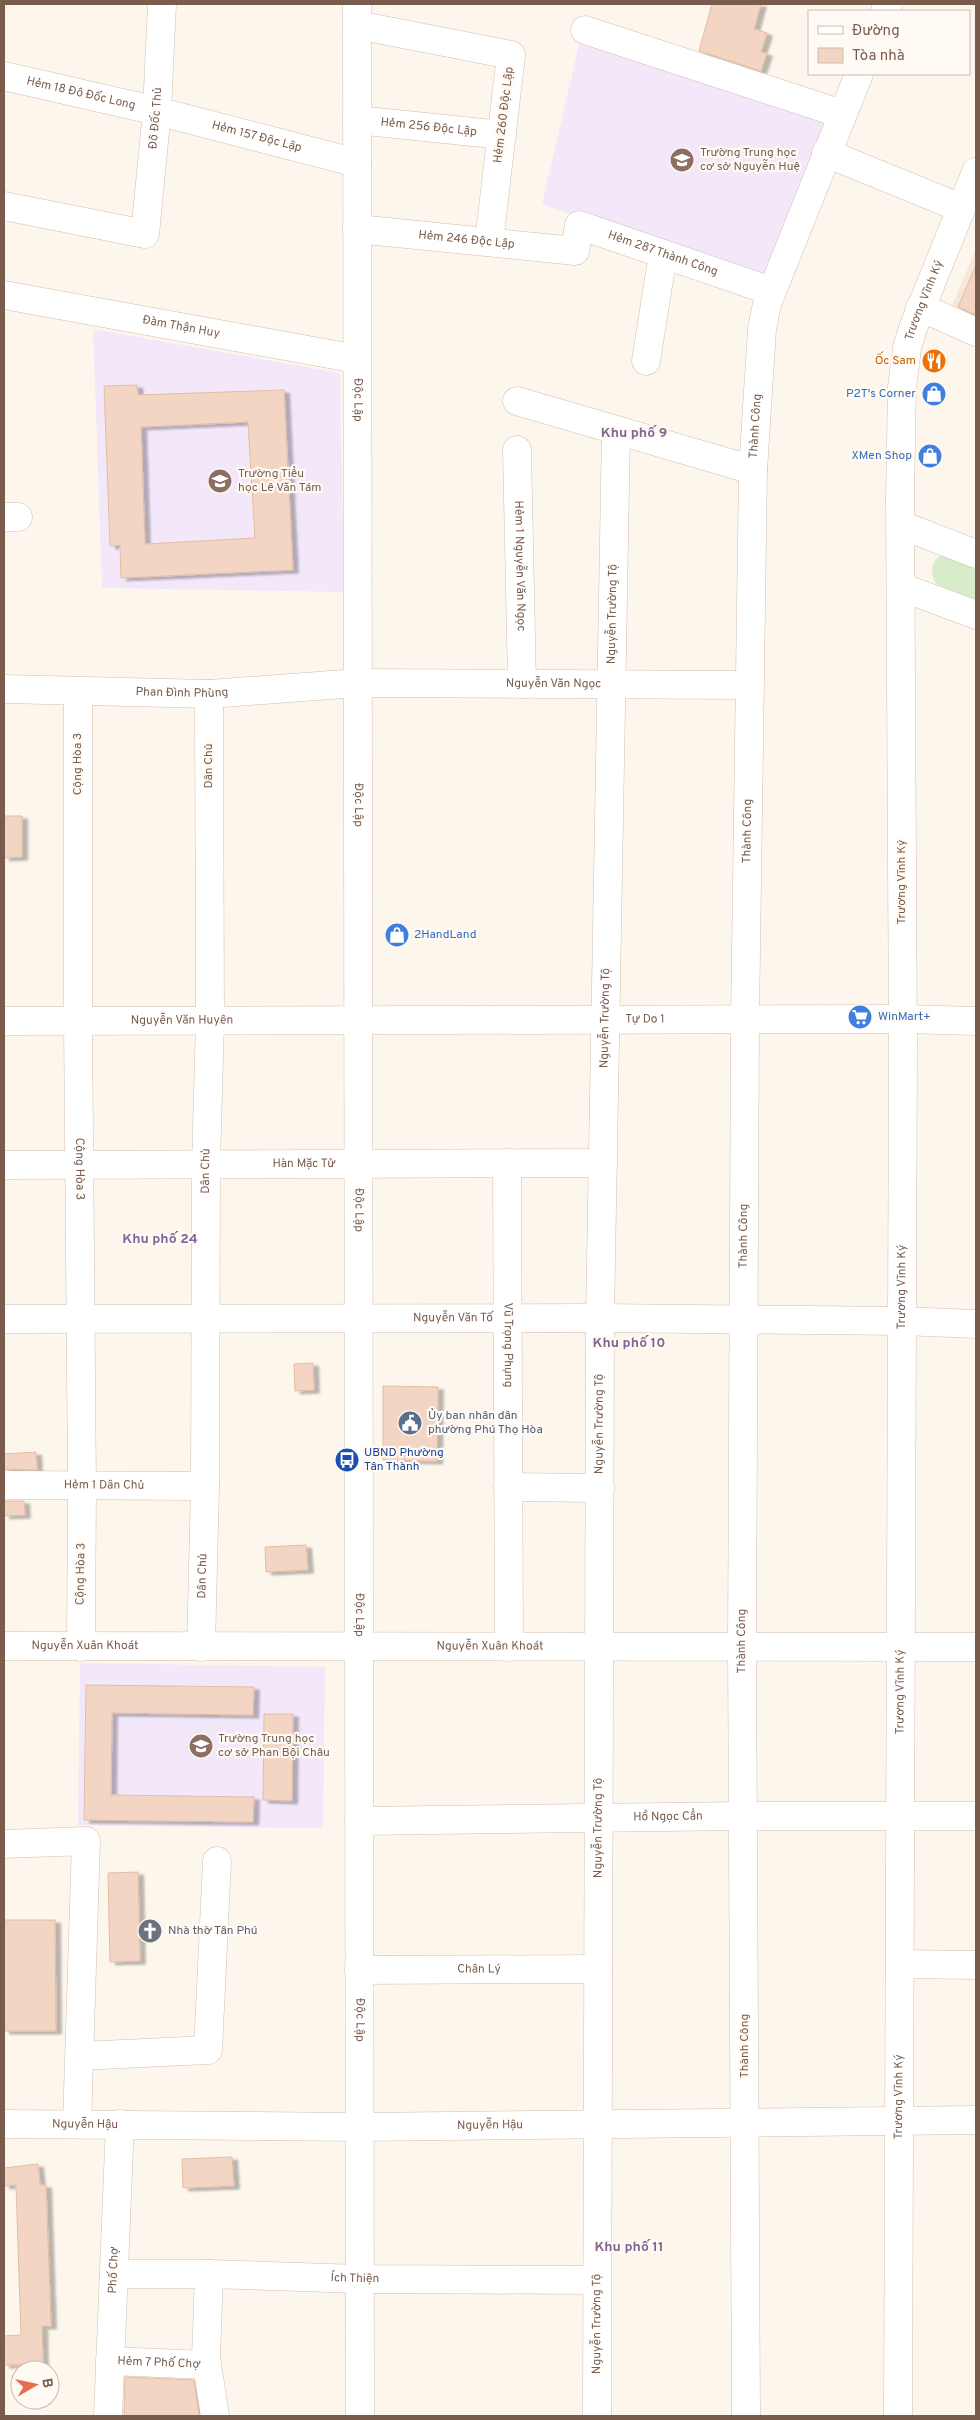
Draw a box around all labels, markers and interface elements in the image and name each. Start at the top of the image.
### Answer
legend [808,10,970,75]
text: Đường [852,22,900,41]
text: Tòa nhà [852,47,905,66]
street label: Hẻm 260 Độc Lập [490,66,518,164]
street label: Hẻm 18 Đô Đốc Long [25,73,137,114]
street label: Đô Đốc Thủ [145,87,166,150]
street label: Hẻm 256 Độc Lập [380,114,478,140]
street label: Hẻm 157 Độc Lập [210,118,304,156]
place label: Trường Trung học cơ sở Nguyễn Huệ [700,145,800,175]
school or university icon: Trường Trung học cơ sở Nguyễn Huệ [669,147,695,173]
street label: Hẻm 246 Độc Lập [418,227,515,253]
street label: Hẻm 287 Thành Công [606,227,720,280]
street label: Trương Vĩnh Ký [902,258,947,343]
street label: Đàm Thận Huy [141,312,221,342]
restaurant icon: Ốc Sam [921,348,947,374]
place label: Ốc Sam [875,351,916,369]
street label: Độc Lập [349,378,366,422]
shop icon: P2T's Corner [921,381,947,407]
place label: P2T's Corner [846,386,916,402]
street label: Thành Công [746,393,766,459]
district label: Khu phố 9 [601,425,667,442]
shop icon: XMen Shop [917,443,943,469]
place label: XMen Shop [852,448,912,464]
place label: Trường Tiểu học Lê Văn Tám [238,466,321,496]
school or university icon: Trường Tiểu học Lê Văn Tám [207,468,233,494]
street label: Hẻm 1 Nguyễn Văn Ngọc [510,500,529,632]
street label: Nguyễn Trường Tộ [604,564,622,664]
street label: Nguyễn Văn Ngọc [506,676,601,692]
street label: Phan Đình Phùng [135,684,229,702]
street label: Cộng Hòa 3 [70,733,86,795]
street label: Dân Chủ [201,743,217,789]
street label: Độc Lập [350,783,366,827]
street label: Thành Công [739,799,756,864]
street label: Trương Vĩnh Ký [894,840,910,924]
shop icon: 2HandLand [384,922,410,948]
place label: 2HandLand [414,927,476,943]
street label: Nguyễn Trường Tộ [597,967,614,1068]
supermarket icon: WinMart+ [847,1004,873,1030]
place label: WinMart+ [878,1009,931,1025]
street label: Nguyễn Văn Huyên [131,1012,233,1029]
street label: Tự Do 1 [625,1012,665,1028]
street label: Cộng Hòa 3 [71,1138,88,1200]
street label: Dân Chủ [198,1148,214,1194]
street label: Hàn Mặc Tử [273,1156,336,1172]
street label: Độc Lập [350,1188,367,1232]
street label: Thành Công [736,1204,752,1268]
district label: Khu phố 24 [122,1231,198,1248]
street label: Trương Vĩnh Ký [894,1244,910,1330]
street label: Vũ Trọng Phụng [500,1302,516,1388]
street label: Nguyễn Văn Tố [413,1310,494,1326]
district label: Khu phố 10 [593,1335,665,1352]
street label: Nguyễn Trường Tộ [592,1374,608,1474]
place label: Ủy ban nhân dân phường Phú Thọ Hòa [428,1408,543,1438]
public building icon: Ủy ban nhân dân phường Phú Thọ Hòa [397,1410,423,1436]
place label: UBND Phường Tân Thành [364,1445,444,1475]
bus stop icon: UBND Phường Tân Thành [334,1447,360,1473]
street label: Hẻm 1 Dân Chủ [64,1477,144,1494]
street label: Cộng Hòa 3 [72,1543,90,1605]
street label: Dân Chủ [194,1553,211,1599]
street label: Độc Lập [351,1593,367,1637]
street label: Thành Công [734,1609,750,1673]
street label: Nguyễn Xuân Khoát [31,1638,139,1654]
street label: Nguyễn Xuân Khoát [436,1638,544,1655]
street label: Trương Vĩnh Ký [892,1649,909,1735]
place label: Trường Trung học cơ sở Phan Bội Châu [218,1731,330,1761]
school or university icon: Trường Trung học cơ sở Phan Bội Châu [188,1733,214,1759]
street label: Nguyễn Trường Tộ [590,1778,607,1878]
street label: Hồ Ngọc Cẩn [633,1809,703,1825]
church icon: Nhà thờ Tân Phú [137,1918,163,1944]
place label: Nhà thờ Tân Phú [168,1923,257,1939]
street label: Chân Lý [457,1961,501,1978]
street label: Độc Lập [351,1998,368,2042]
street label: Thành Công [737,2014,753,2078]
street label: Trương Vĩnh Ký [891,2054,907,2140]
street label: Nguyễn Hậu [52,2116,118,2133]
street label: Nguyễn Hậu [457,2117,523,2134]
district label: Khu phố 11 [594,2239,664,2256]
street label: Phố Chợ [105,2246,123,2294]
street label: Ích Thiện [330,2270,379,2287]
street label: Nguyễn Trường Tộ [589,2274,605,2374]
street label: Hẻm 7 Phố Chợ [117,2353,201,2373]
north arrow [10,2360,60,2410]
text: B [37,2377,56,2389]

